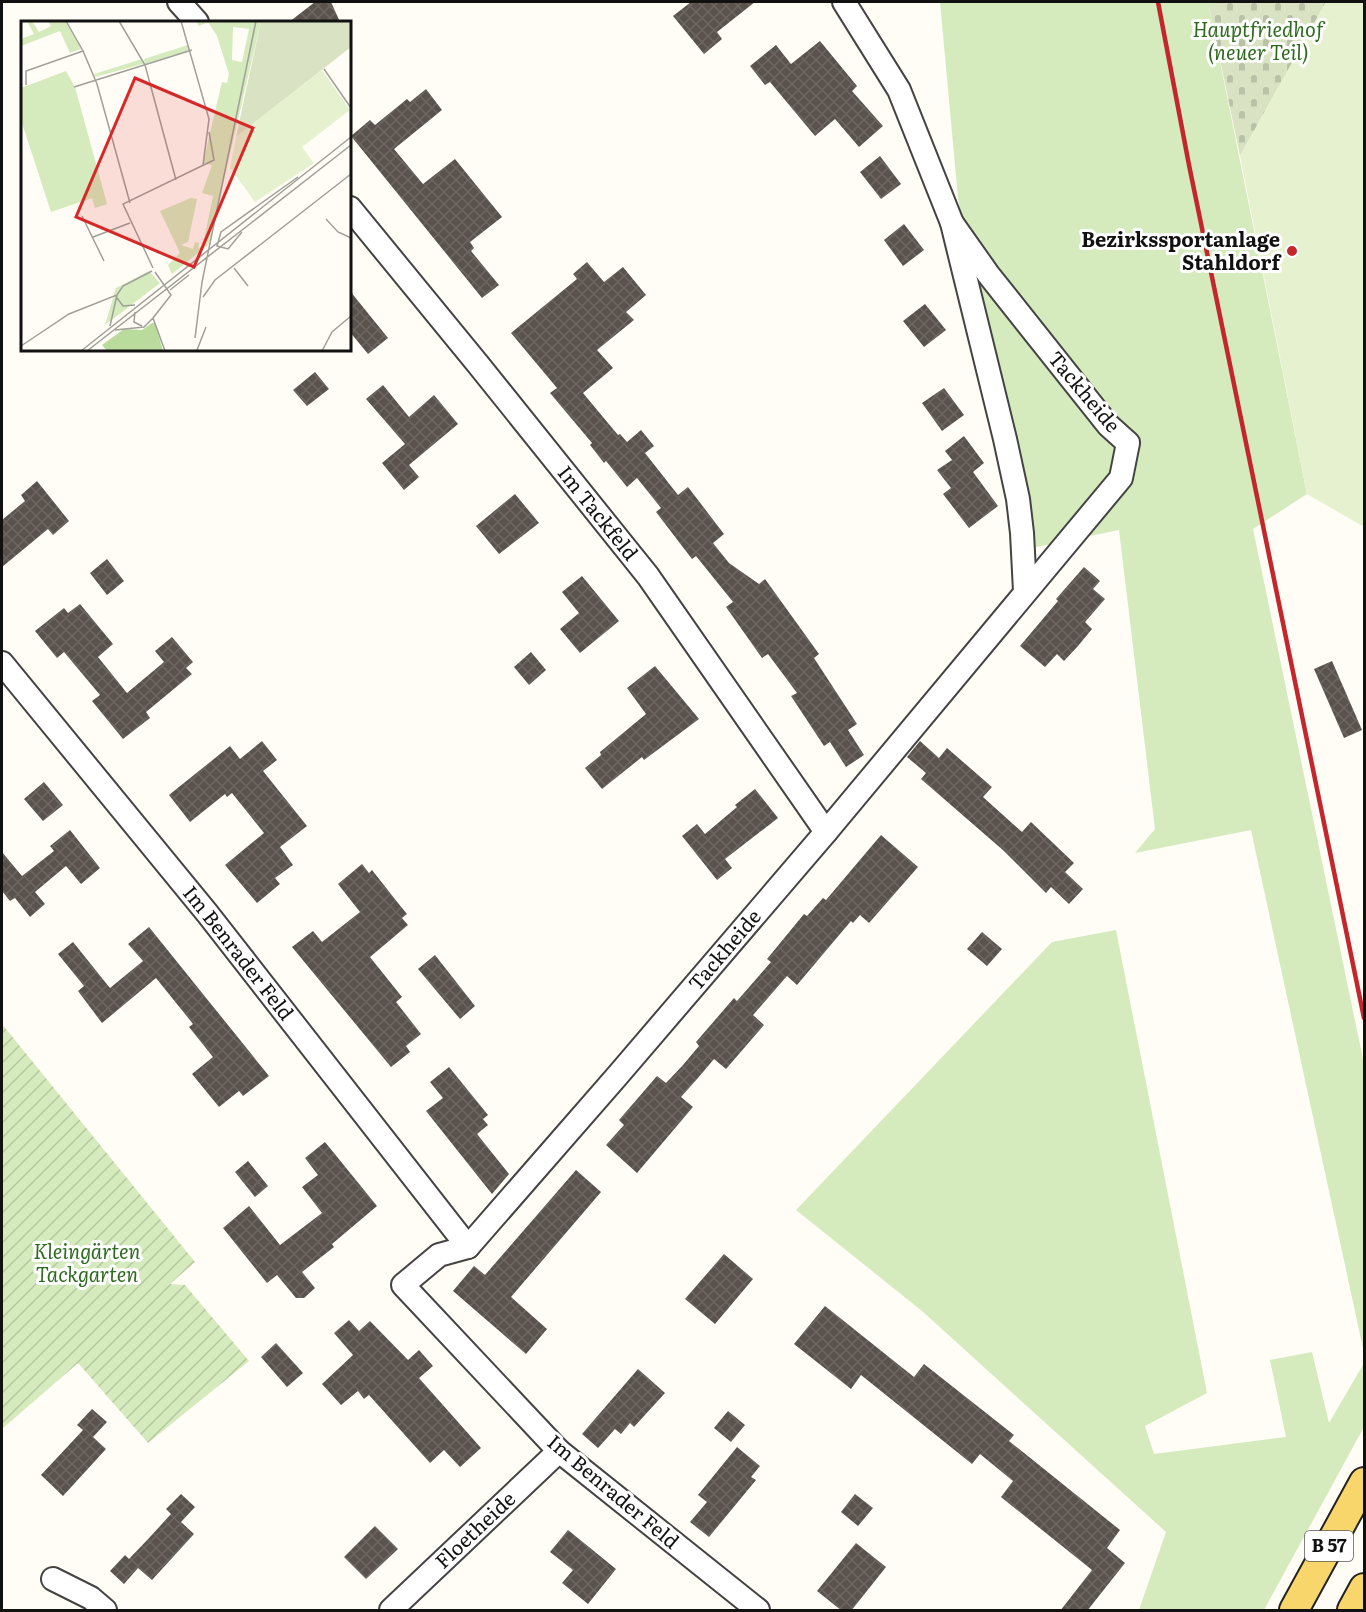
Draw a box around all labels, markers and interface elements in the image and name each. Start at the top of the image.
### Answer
park label: Hauptfriedhof (neuer Teil) [1192,13,1326,66]
inset map [21,21,351,351]
place label: Bezirkssportanlage Stahldorf [1081,223,1282,276]
marker: Bezirkssportanlage Stahldorf [1285,244,1299,258]
street label: Tackheide [1042,343,1129,438]
street label: Im Tackfeld [552,458,647,566]
street label: Im Benrader Feld [177,878,302,1026]
street label: Tackheide [680,902,767,996]
park label: Kleingärten Tackgarten [34,1235,140,1288]
street label: Im Benrader Feld [542,1426,687,1555]
street label: Floetheide [427,1483,521,1574]
road number: B 57 [1305,1531,1353,1561]

